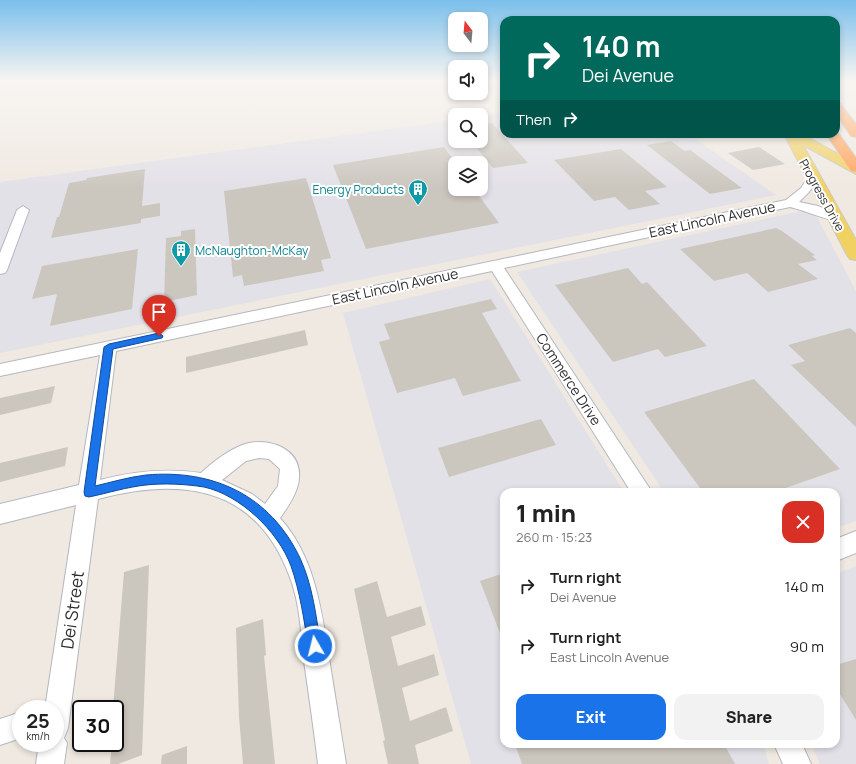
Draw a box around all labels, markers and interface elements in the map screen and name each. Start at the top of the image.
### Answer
north arrow [448,12,488,52]
map controls [448,12,488,196]
text: 140 m [582,27,661,65]
icon: right [516,32,568,84]
button: sound [448,60,488,100]
text: Dei Avenue [582,63,674,87]
button: search [448,108,488,148]
icon: right [559,108,581,130]
text: Then [516,109,551,130]
button: layers [448,156,488,196]
street label: Progress Drive [795,156,849,234]
building icon: Energy Products [407,178,429,206]
place label: Energy Products [313,181,404,198]
street label: East Lincoln Avenue [647,196,777,242]
building icon: McNaughton-McKay [170,239,192,267]
place label: McNaughton-McKay [195,242,309,259]
street label: East Lincoln Avenue [330,263,460,309]
pin [142,295,176,336]
icon: arrive [148,301,170,323]
street label: Commerce Drive [532,329,606,429]
text: 1 min [516,496,576,529]
button: close [782,501,824,543]
text: 260 m · 15:23 [516,528,592,546]
text: Turn right [550,567,621,588]
street label: Dei Street [55,569,89,651]
icon: right [516,575,538,597]
text: 140 m [784,576,824,597]
text: Dei Avenue [550,588,616,606]
position arrow [294,625,336,667]
text: Turn right [550,627,621,648]
icon: right [516,635,538,657]
text: 90 m [790,636,824,657]
text: East Lincoln Avenue [550,648,669,666]
button: Exit [516,694,666,740]
button: Share [674,694,824,740]
speed limit sign: 30 [72,700,124,752]
text: 25 [26,707,50,734]
text: km/h [26,729,50,743]

